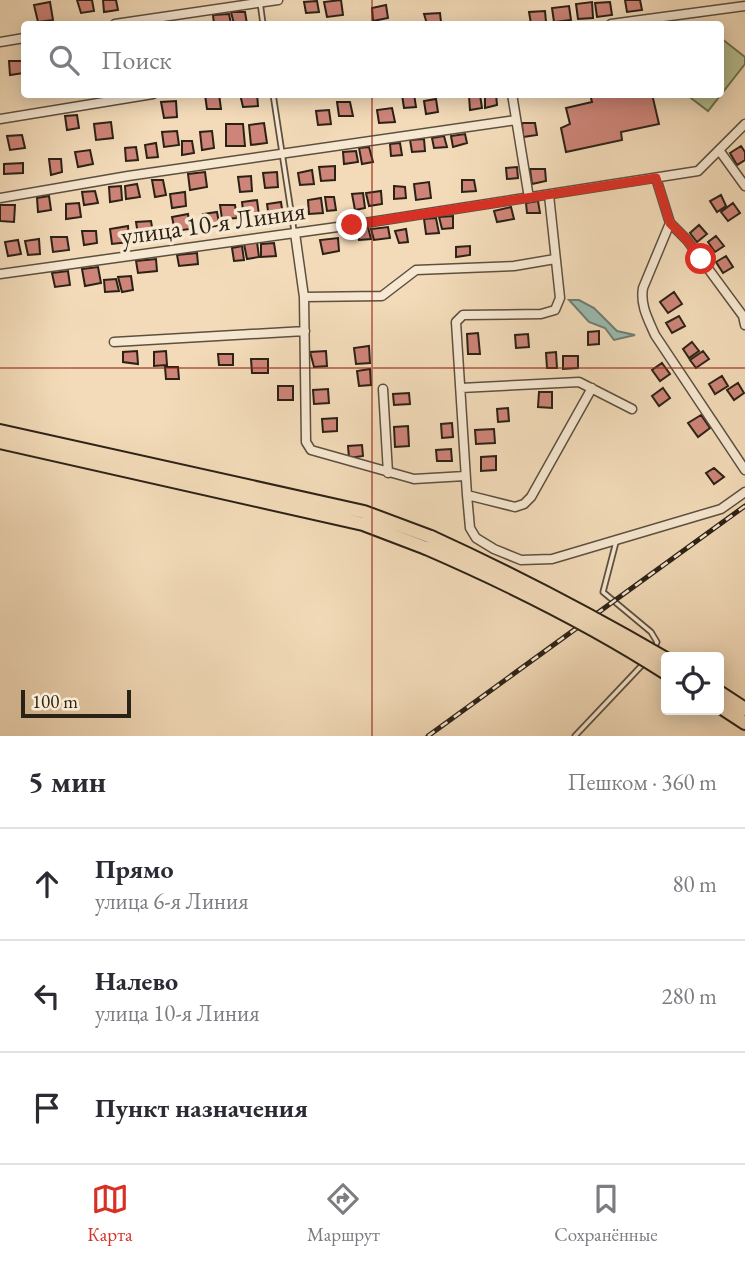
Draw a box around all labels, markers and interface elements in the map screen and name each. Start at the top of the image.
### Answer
search box [21,21,724,98]
icon: search [45,41,83,79]
text: Поиск [101,43,172,77]
street label: улица 10-я Линия [119,193,307,253]
route end [336,209,367,240]
route start [685,243,716,274]
map controls [661,652,724,715]
button: locate [661,652,724,715]
scale bar [21,687,131,719]
text: 100 m [32,689,78,714]
text: 5 мин [28,762,106,801]
text: Пешком · 360 m [568,767,717,797]
text: Прямо [95,852,174,886]
icon: ahead [28,865,66,903]
text: 80 m [672,869,717,899]
text: улица 6-я Линия [95,886,248,916]
text: Налево [95,964,178,998]
icon: left [28,977,66,1015]
text: 280 m [661,981,717,1011]
text: улица 10-я Линия [95,998,259,1028]
icon: arrive [28,1089,66,1127]
text: Пункт назначения [95,1091,308,1125]
tab: Карта [87,1180,133,1247]
tab: Маршрут [307,1180,380,1247]
tab: Сохранённые [554,1180,658,1247]

